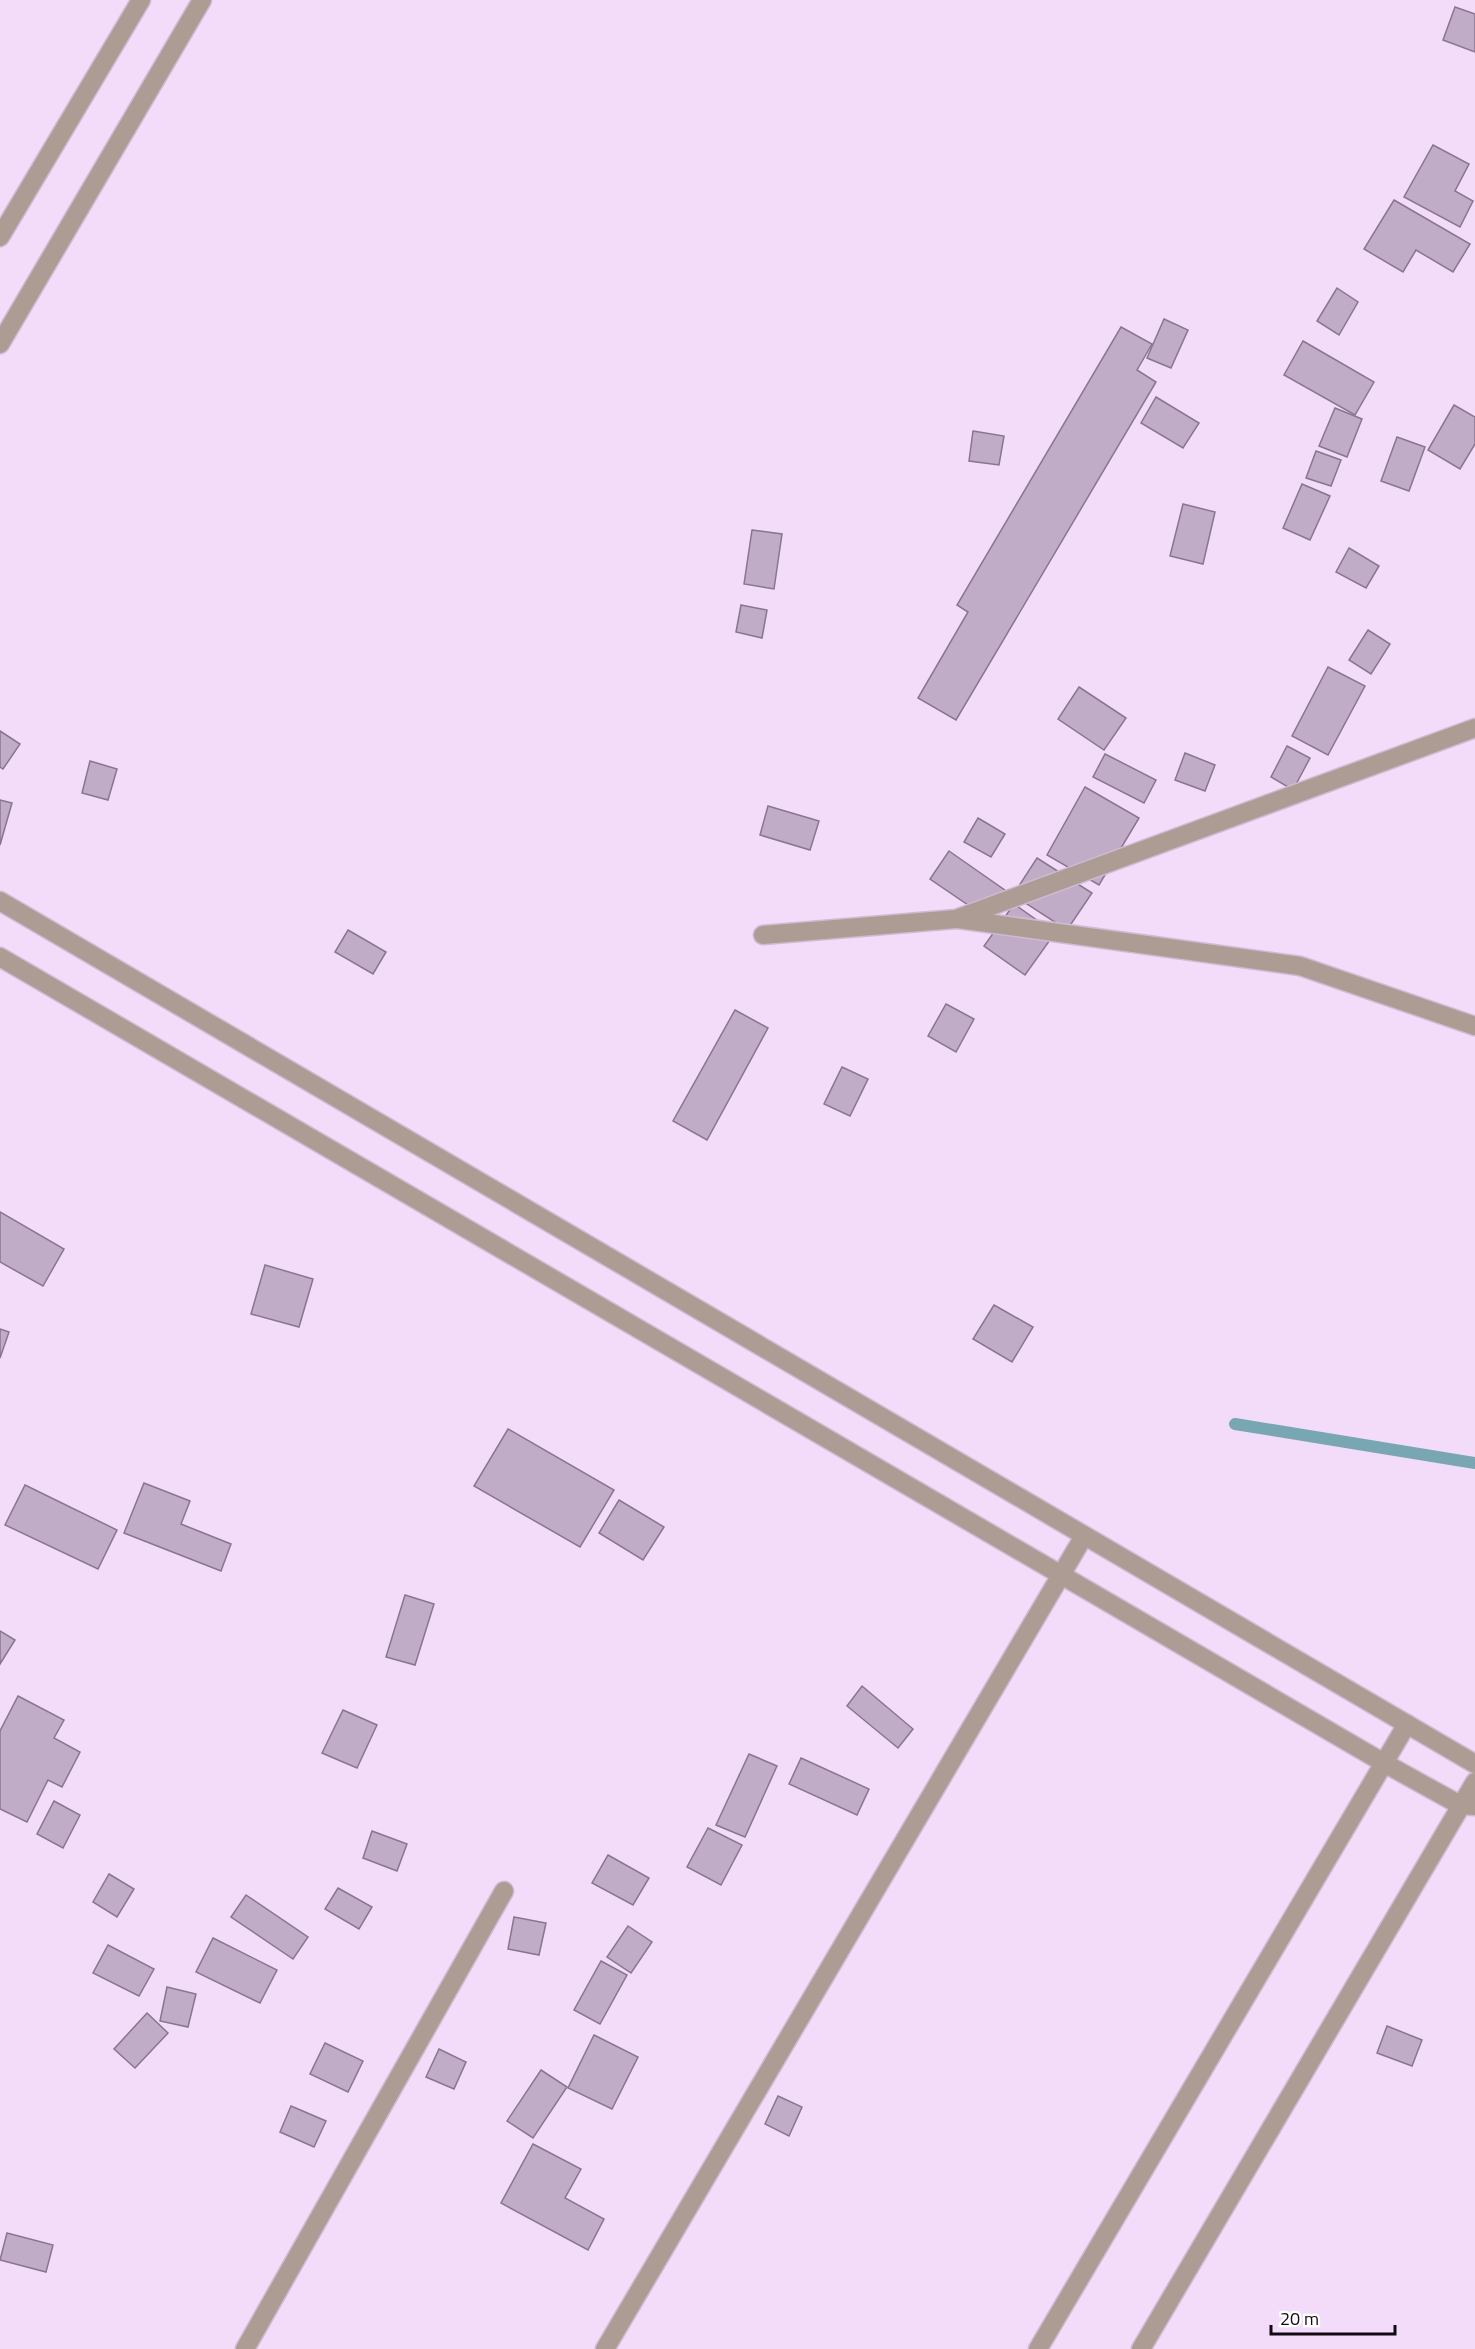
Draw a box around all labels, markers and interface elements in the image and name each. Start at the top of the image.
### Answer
scale bar [1271,2298,1396,2336]
text: 20 m [1280,2305,1319,2332]

